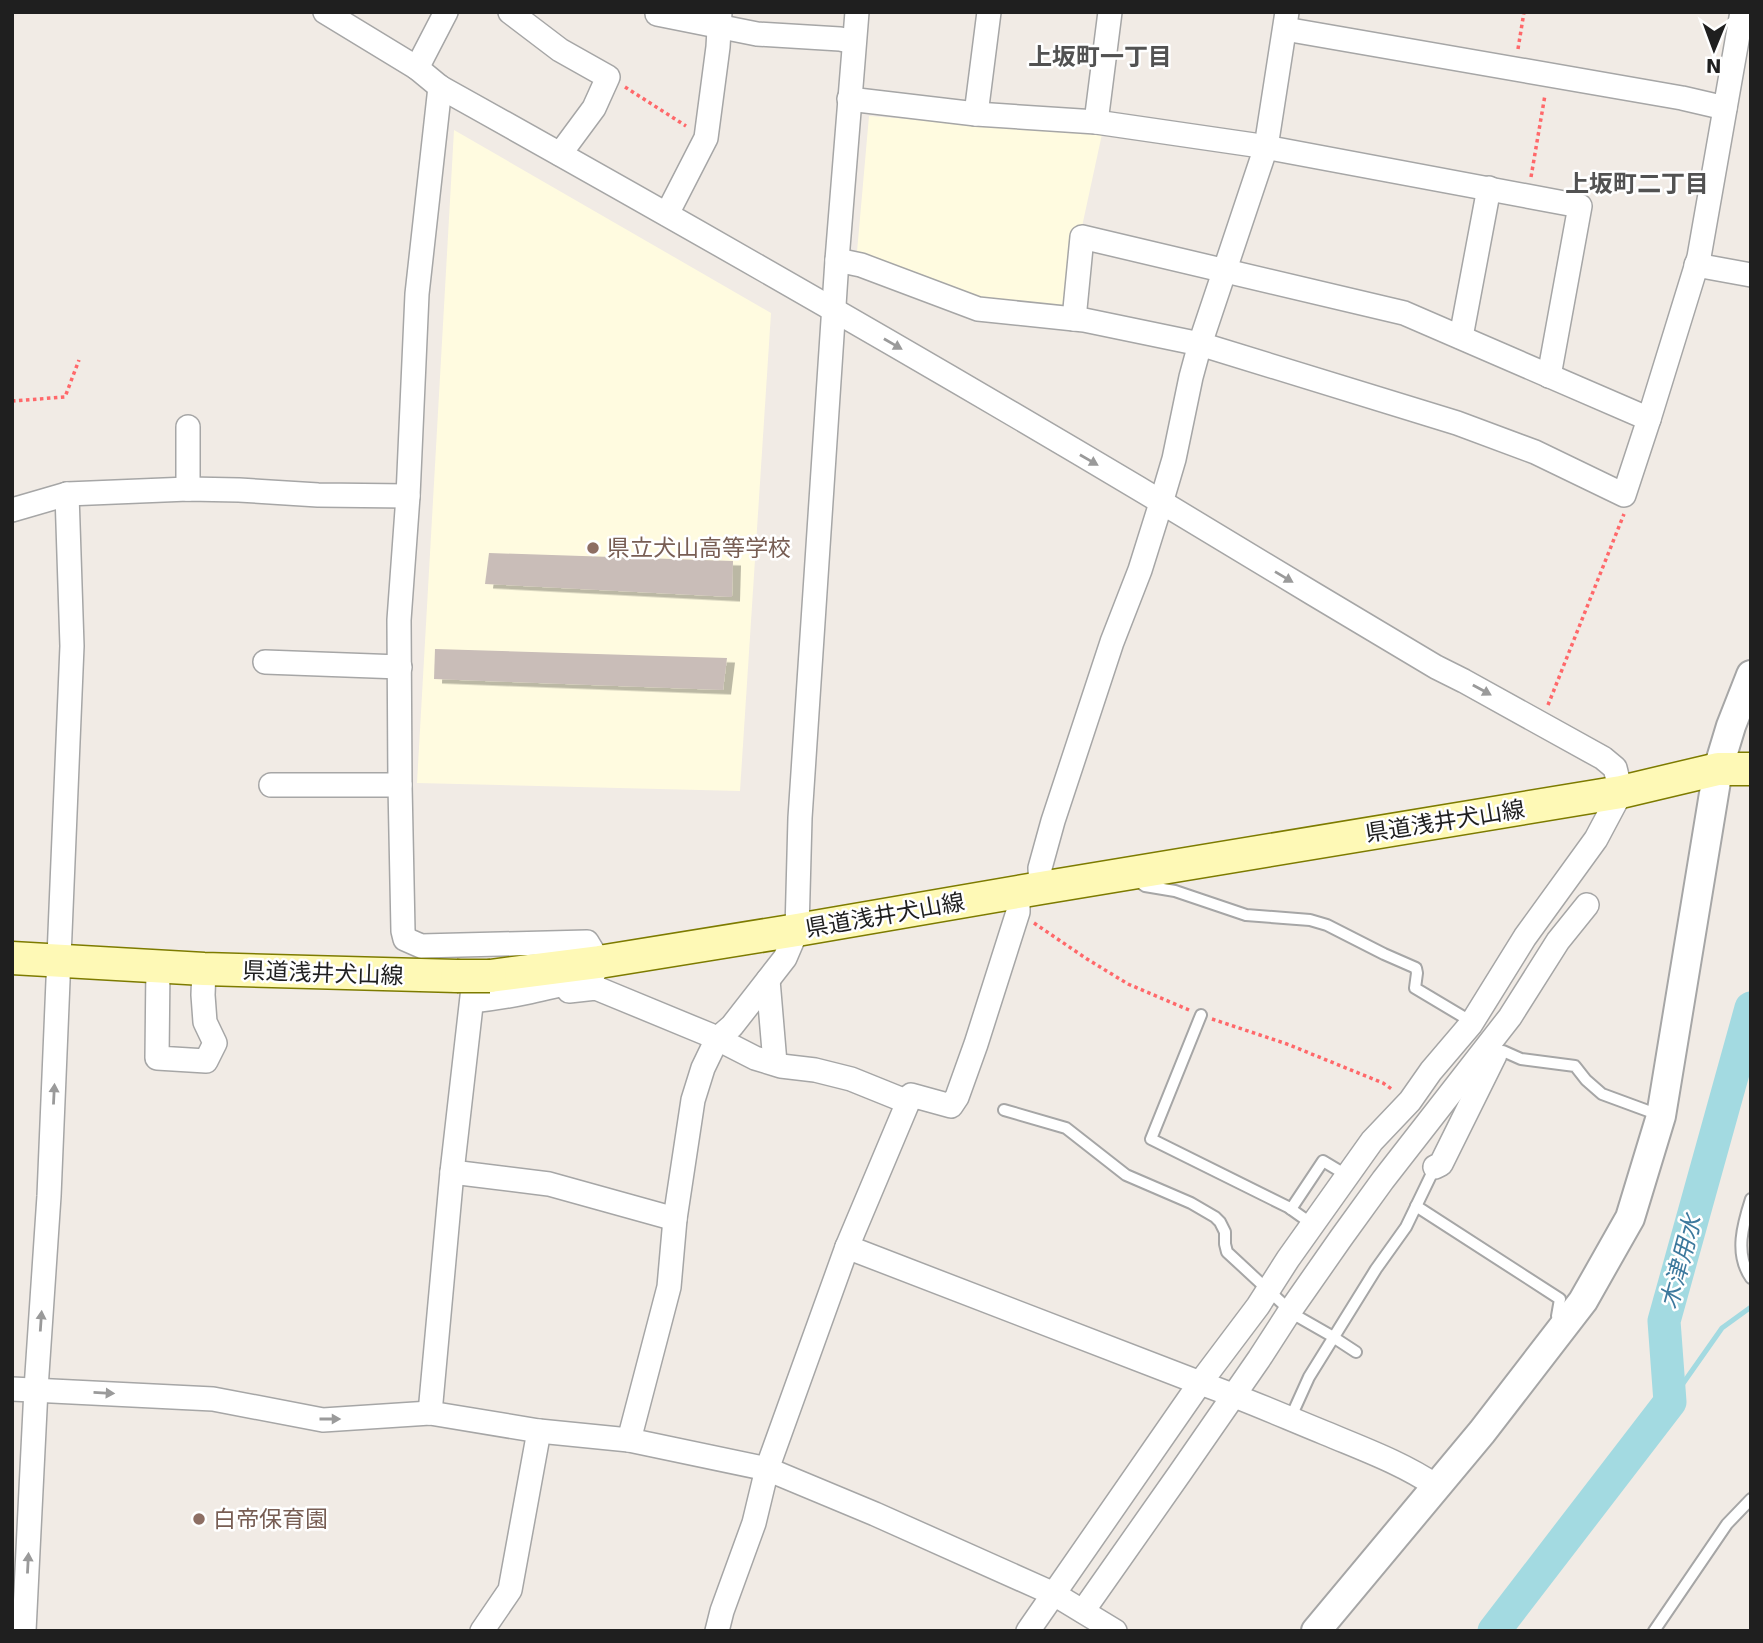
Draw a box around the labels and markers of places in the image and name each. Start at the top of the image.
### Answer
place label: 県立犬山高等学校 [607,535,791,561]
marker: 県立犬山高等学校 [585,540,601,556]
place label: 白帝保育園 [213,1506,328,1532]
marker: 白帝保育園 [191,1511,207,1527]

